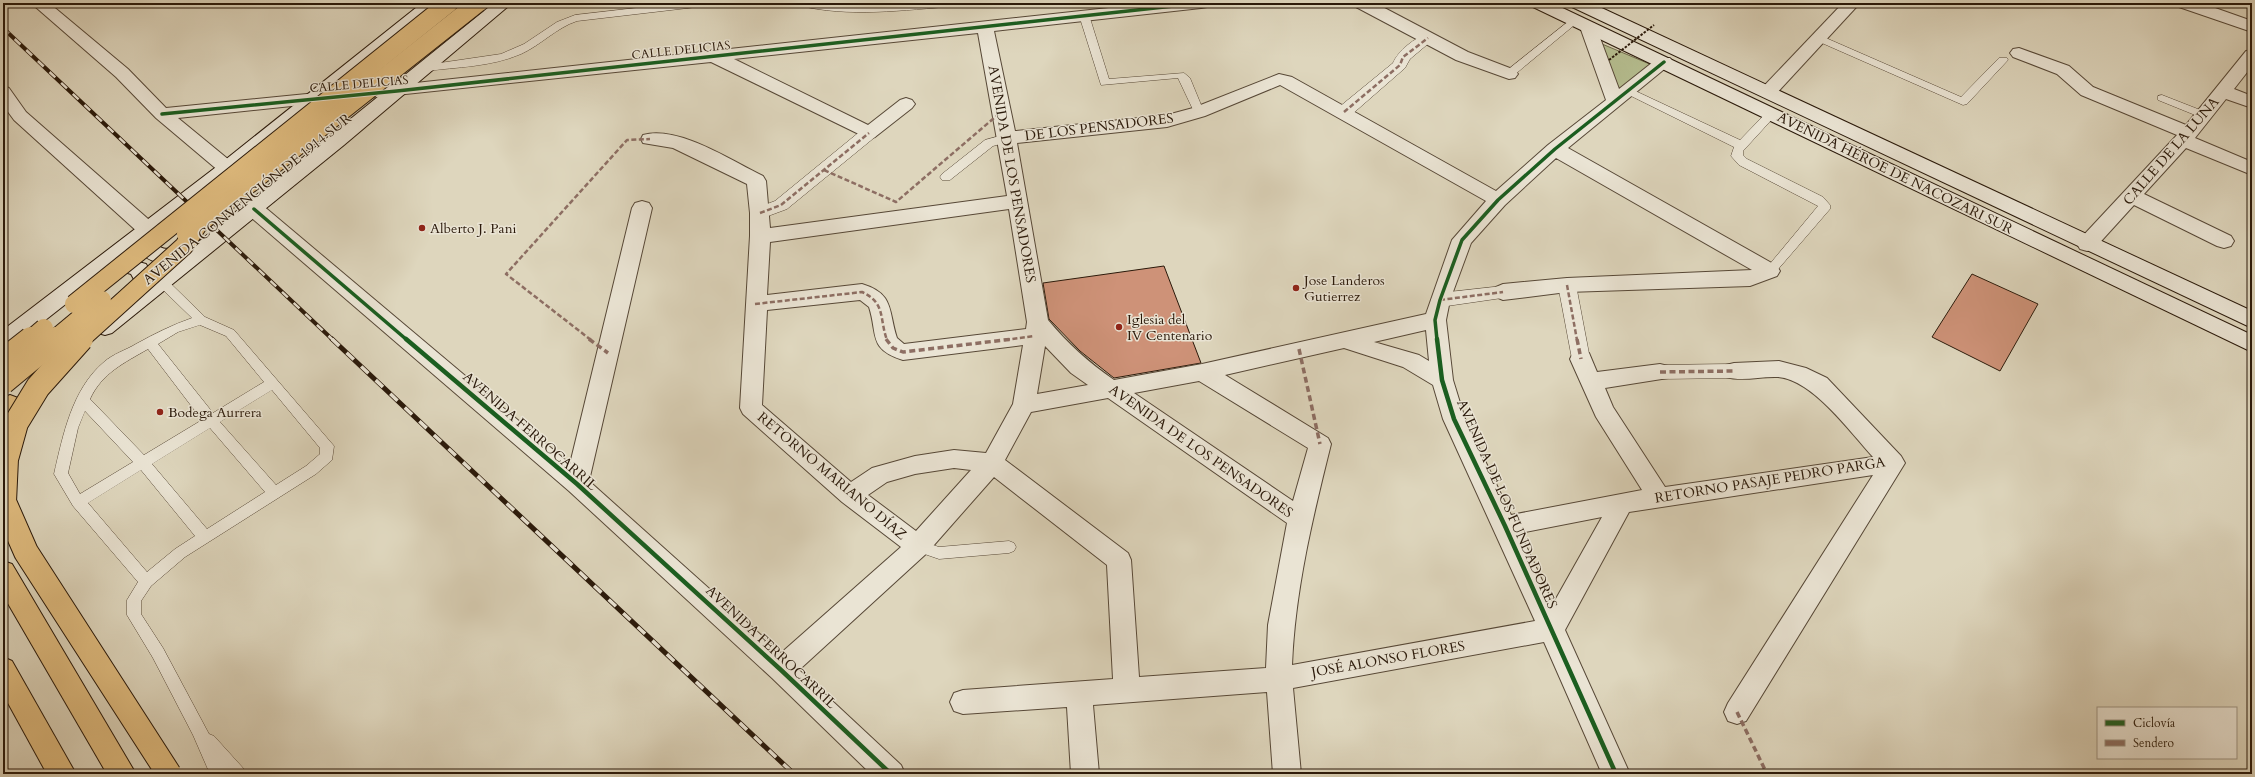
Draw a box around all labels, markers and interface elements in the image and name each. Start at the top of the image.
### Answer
street label: CALLE DELICIAS [631,37,731,63]
street label: AVENIDA DE LOS PENSADORES [983,64,1041,284]
street label: CALLE DELICIAS [309,72,409,96]
street label: CALLE DE LA LUNA [2119,93,2223,209]
street label: AVENIDA HÉROE DE NACOZARI SUR [1774,107,2016,239]
street label: DE LOS PENSADORES [1024,108,1174,146]
street label: AVENIDA CONVENCIÓN DE 1914 SUR [139,109,355,289]
place label: Alberto J. Pani [430,219,517,238]
marker: Alberto J. Pani [417,223,427,233]
place label: Jose Landeros Gutierrez [1302,271,1385,306]
marker: Jose Landeros Gutierrez [1291,283,1301,293]
place label: Iglesia del IV Centenario [1127,310,1213,345]
marker: Iglesia del IV Centenario [1114,322,1124,332]
street label: AVENIDA FERROCARRIL [459,367,602,495]
street label: AVENIDA DE LOS PENSADORES [1105,380,1297,522]
street label: AVENIDA DE LOS FUNDADORES [1452,396,1562,612]
place label: Bodega Aurrera [168,403,262,422]
marker: Bodega Aurrera [155,407,165,417]
street label: RETORNO MARIANO DÍAZ [753,408,911,544]
street label: RETORNO PASAJE PEDRO PARGA [1653,452,1887,508]
street label: AVENIDA FERROCARRIL [702,581,841,713]
street label: JOSÉ ALONSO FLORES [1308,636,1466,682]
legend [2097,707,2237,759]
text: Ciclovía [2133,715,2176,731]
text: Sendero [2133,735,2174,751]

